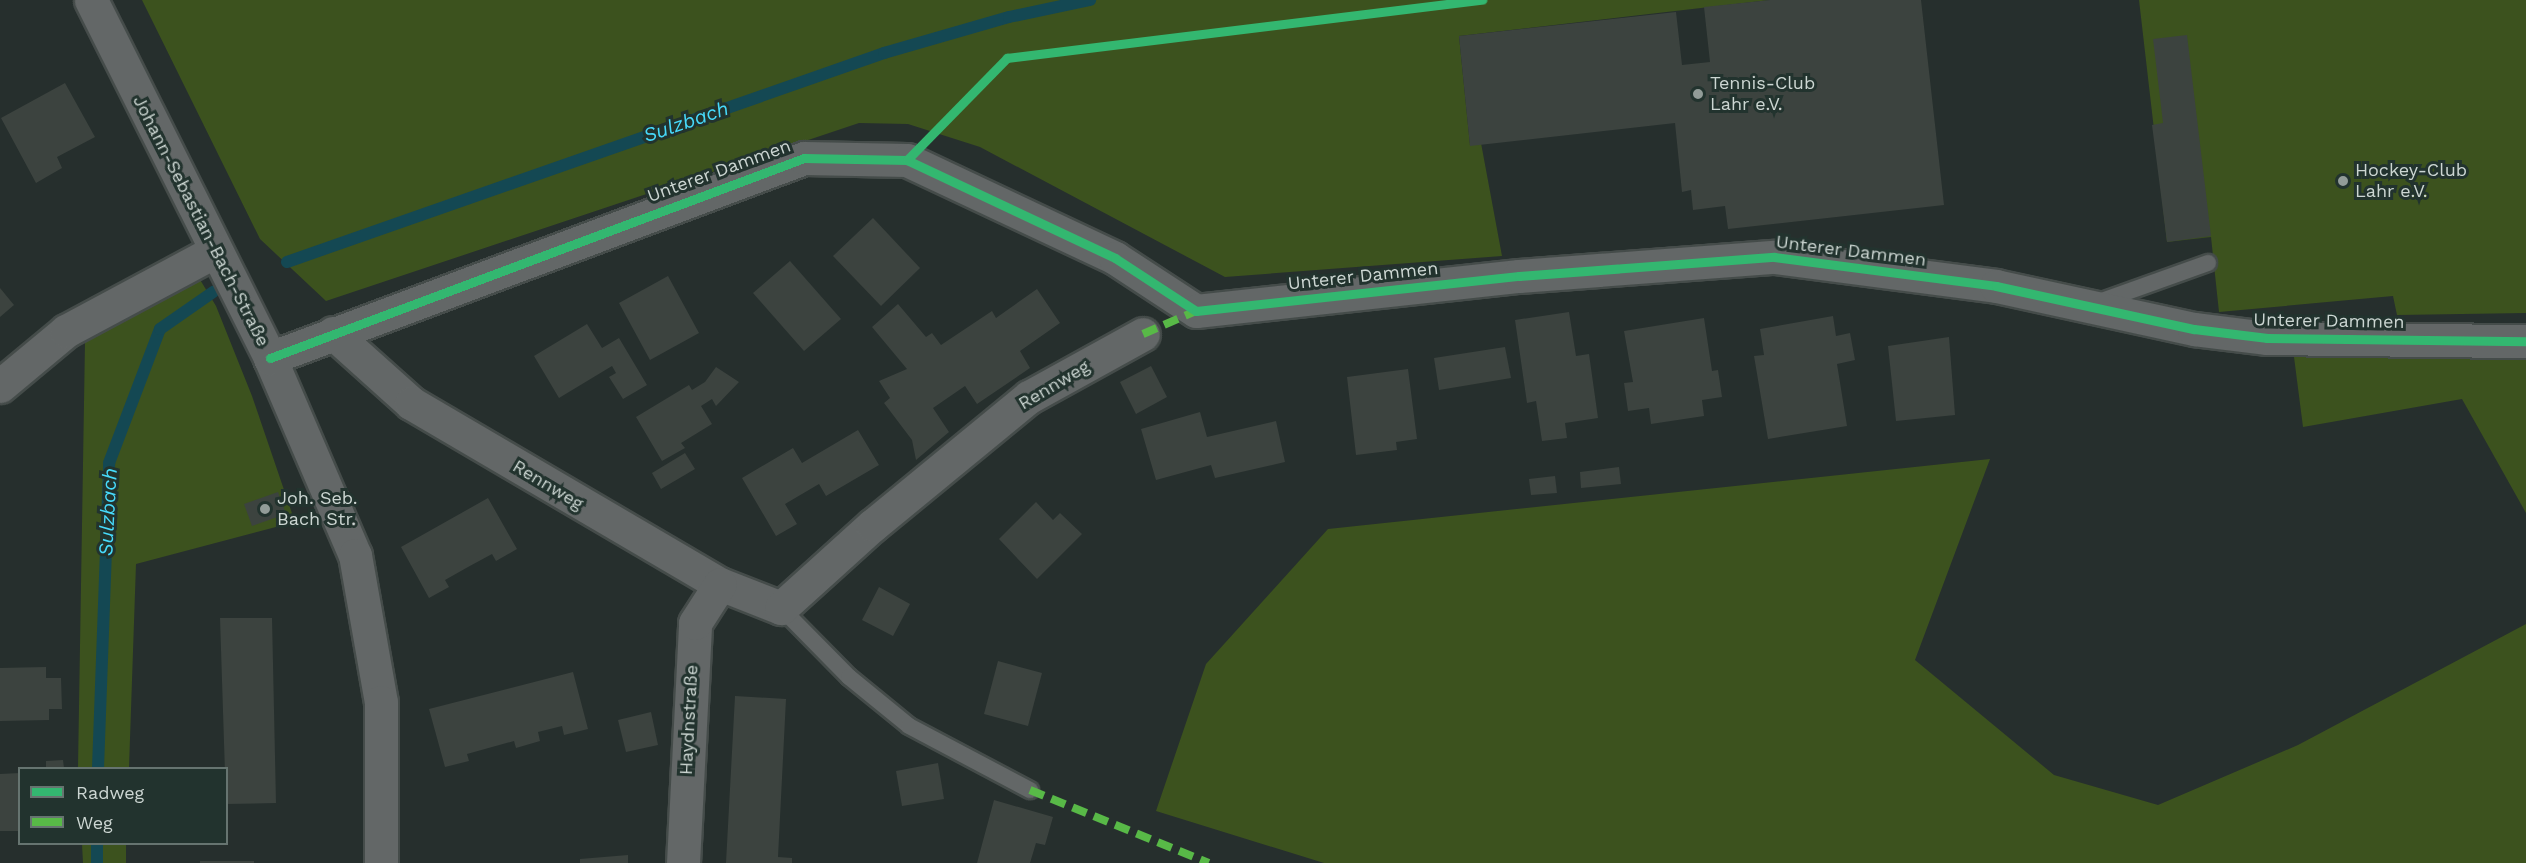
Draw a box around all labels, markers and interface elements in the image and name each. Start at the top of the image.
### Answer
place label: Tennis-Club Lahr e.V. [1710,73,1815,116]
marker: Tennis-Club Lahr e.V. [1691,87,1705,101]
street label: Johann-Sebastian-Bach-Straße [128,92,274,350]
water label: Sulzbach [640,96,732,148]
street label: Unterer Dammen [644,135,794,207]
place label: Hockey-Club Lahr e.V. [2355,160,2467,202]
marker: Hockey-Club Lahr e.V. [2336,174,2350,188]
street label: Unterer Dammen [1774,231,1928,271]
street label: Unterer Dammen [1287,257,1439,295]
street label: Unterer Dammen [2253,309,2405,333]
street label: Rennweg [1015,355,1093,415]
street label: Rennweg [509,455,587,515]
water label: Sulzbach [94,467,122,557]
place label: Joh. Seb. Bach Str. [277,488,358,530]
marker: Joh. Seb. Bach Str. [258,502,272,516]
street label: Haydnstraße [675,664,703,776]
legend [18,767,228,845]
text: Radweg [76,782,144,803]
text: Weg [76,812,113,833]

